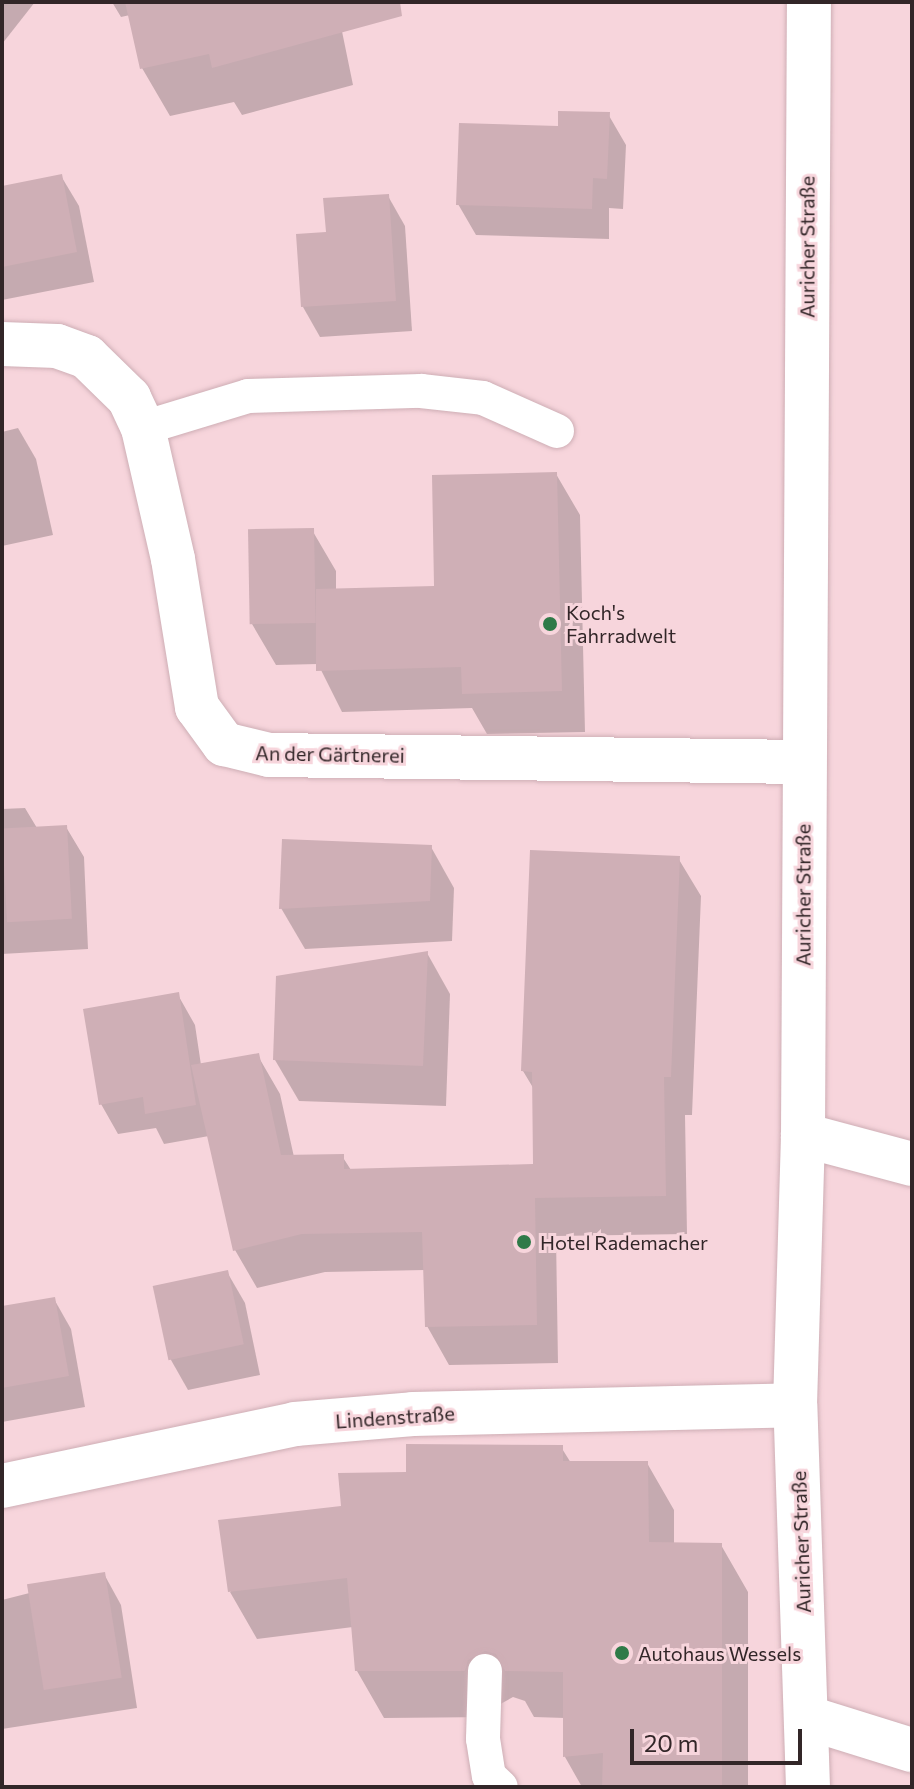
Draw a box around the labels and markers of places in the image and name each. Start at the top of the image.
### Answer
place label: Koch's Fahrradwelt [566,600,676,647]
marker: Koch's Fahrradwelt [541,615,559,633]
place label: Hotel Rademacher [540,1230,708,1254]
marker: Hotel Rademacher [515,1233,533,1251]
place label: Autohaus Wessels [638,1641,801,1665]
marker: Autohaus Wessels [613,1644,631,1662]

